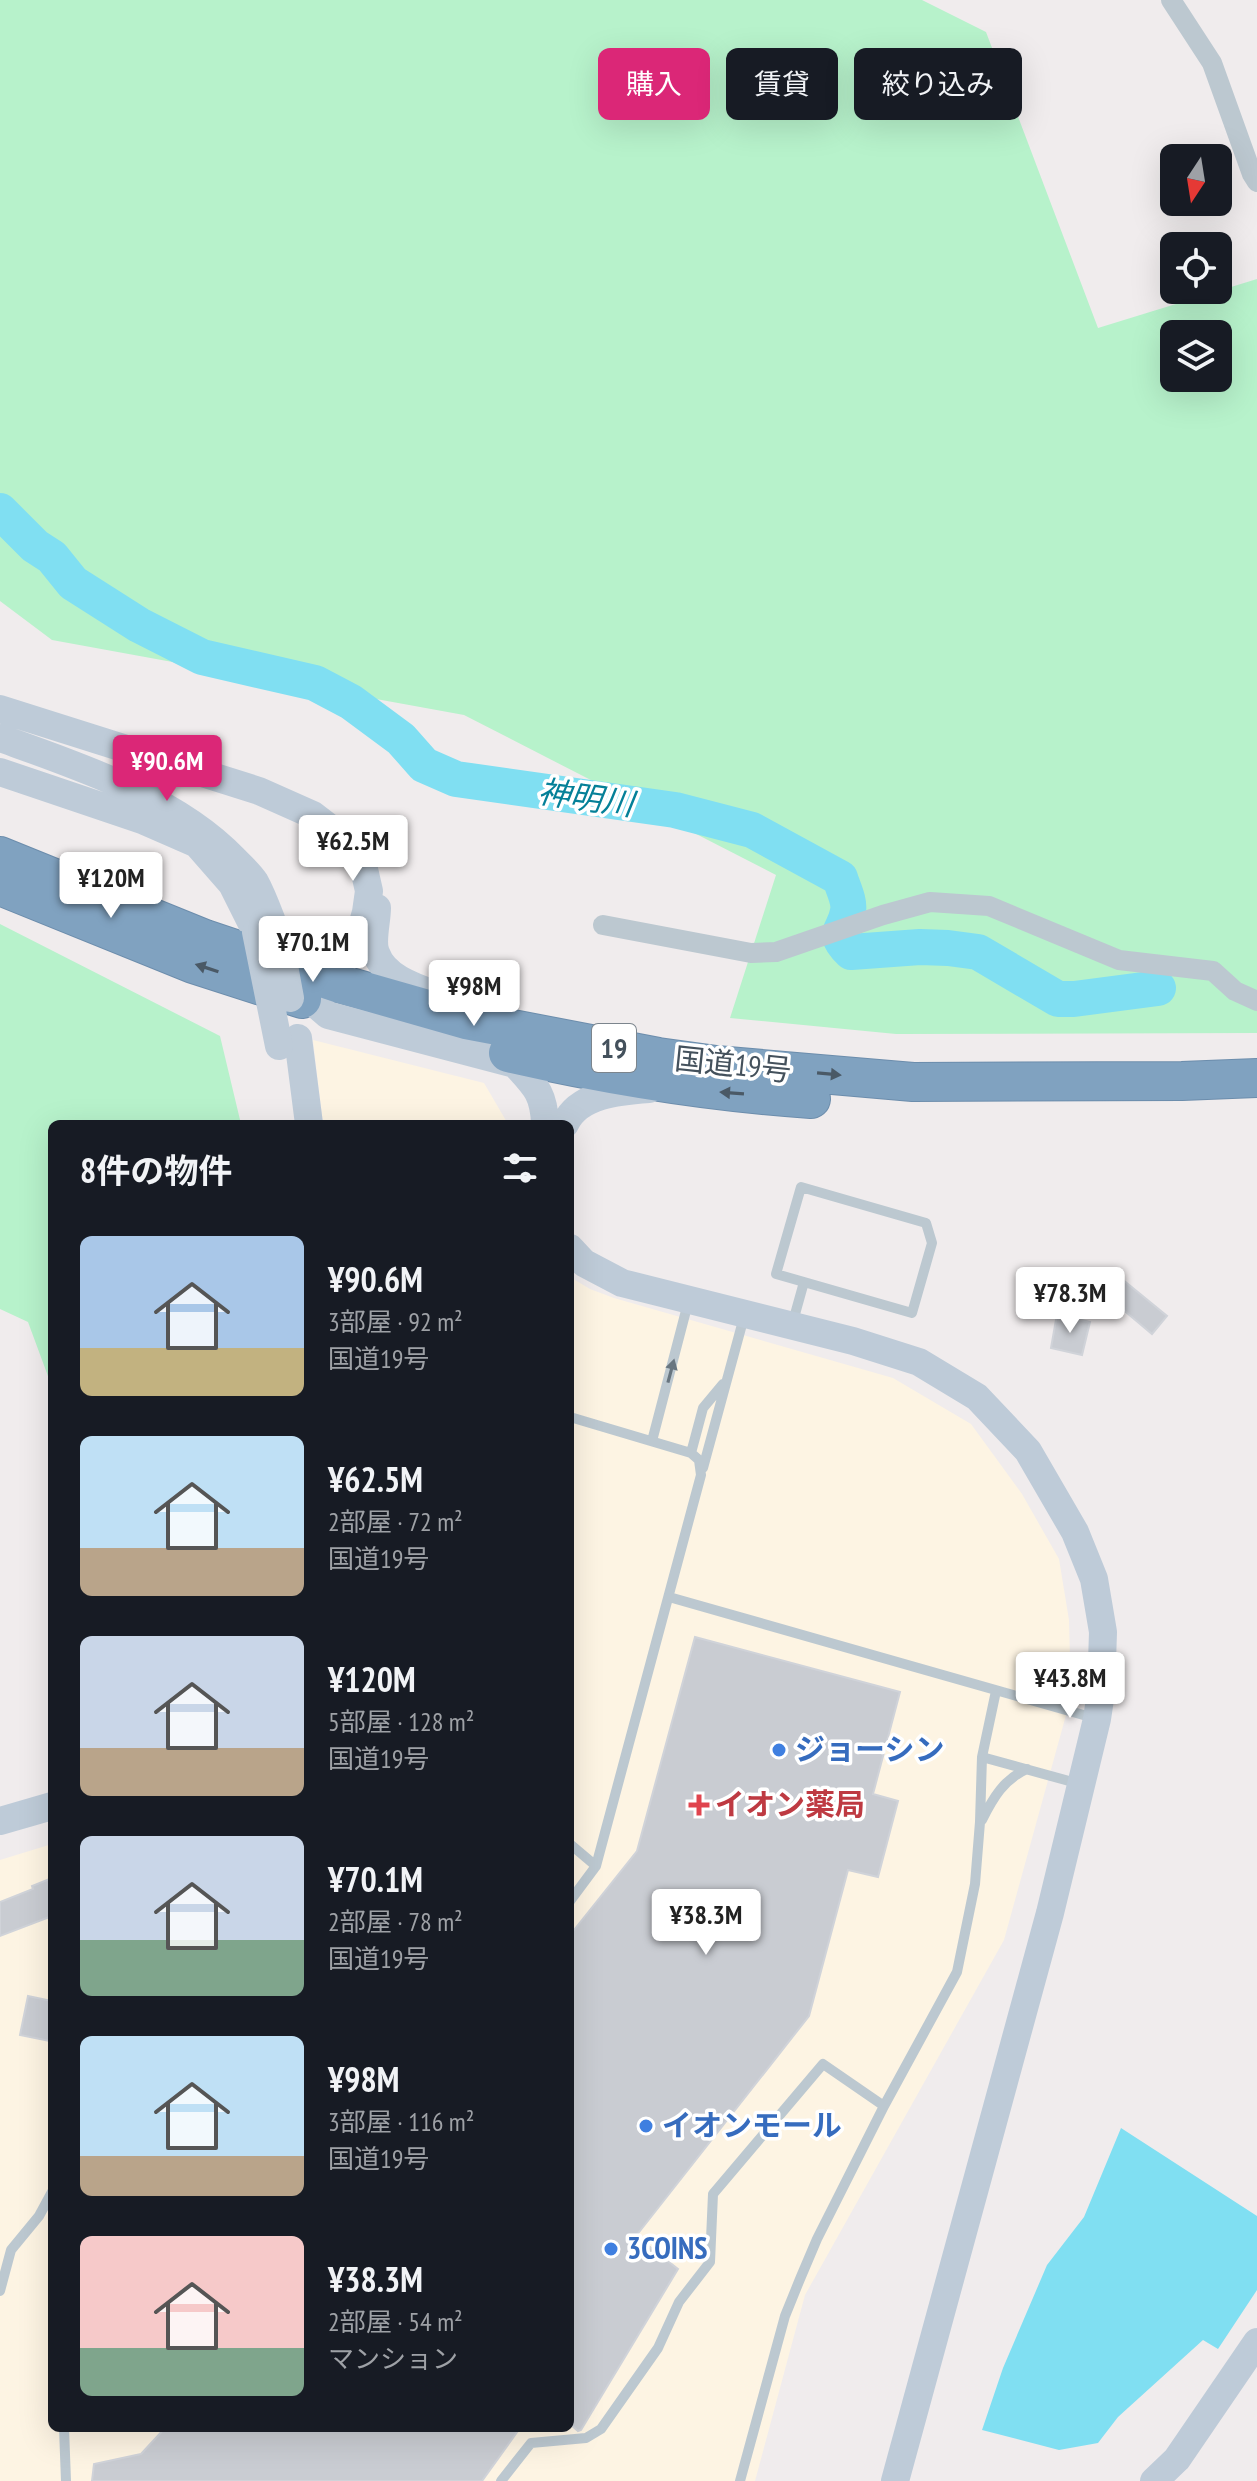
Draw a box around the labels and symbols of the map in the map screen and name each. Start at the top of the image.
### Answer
north arrow [1160,144,1232,216]
pin: ¥90.6M [102,735,232,803]
water label: 神明川 [536,770,640,825]
pin: ¥62.5M [288,815,418,883]
pin: ¥120M [55,852,167,920]
pin: ¥70.1M [248,916,378,984]
pin: ¥98M [427,960,521,1028]
one-way arrow [195,962,219,974]
road number: 19 [592,1024,636,1072]
street label: 国道19号 [673,1038,793,1089]
one-way arrow [817,1068,842,1081]
one-way arrow [719,1086,744,1099]
pin: ¥78.3M [1005,1267,1135,1335]
one-way arrow [665,1358,677,1383]
pin: ¥43.8M [1005,1652,1135,1720]
place label: ジョーシン [795,1729,944,1768]
marker: ジョーシン [770,1741,788,1759]
place label: イオン薬局 [715,1784,865,1823]
marker: イオン薬局 [690,1796,708,1814]
pin: ¥38.3M [641,1889,771,1957]
place label: イオンモール [662,2105,842,2144]
marker: イオンモール [637,2117,655,2135]
place label: 3COINS [627,2228,707,2267]
marker: 3COINS [602,2240,620,2258]

